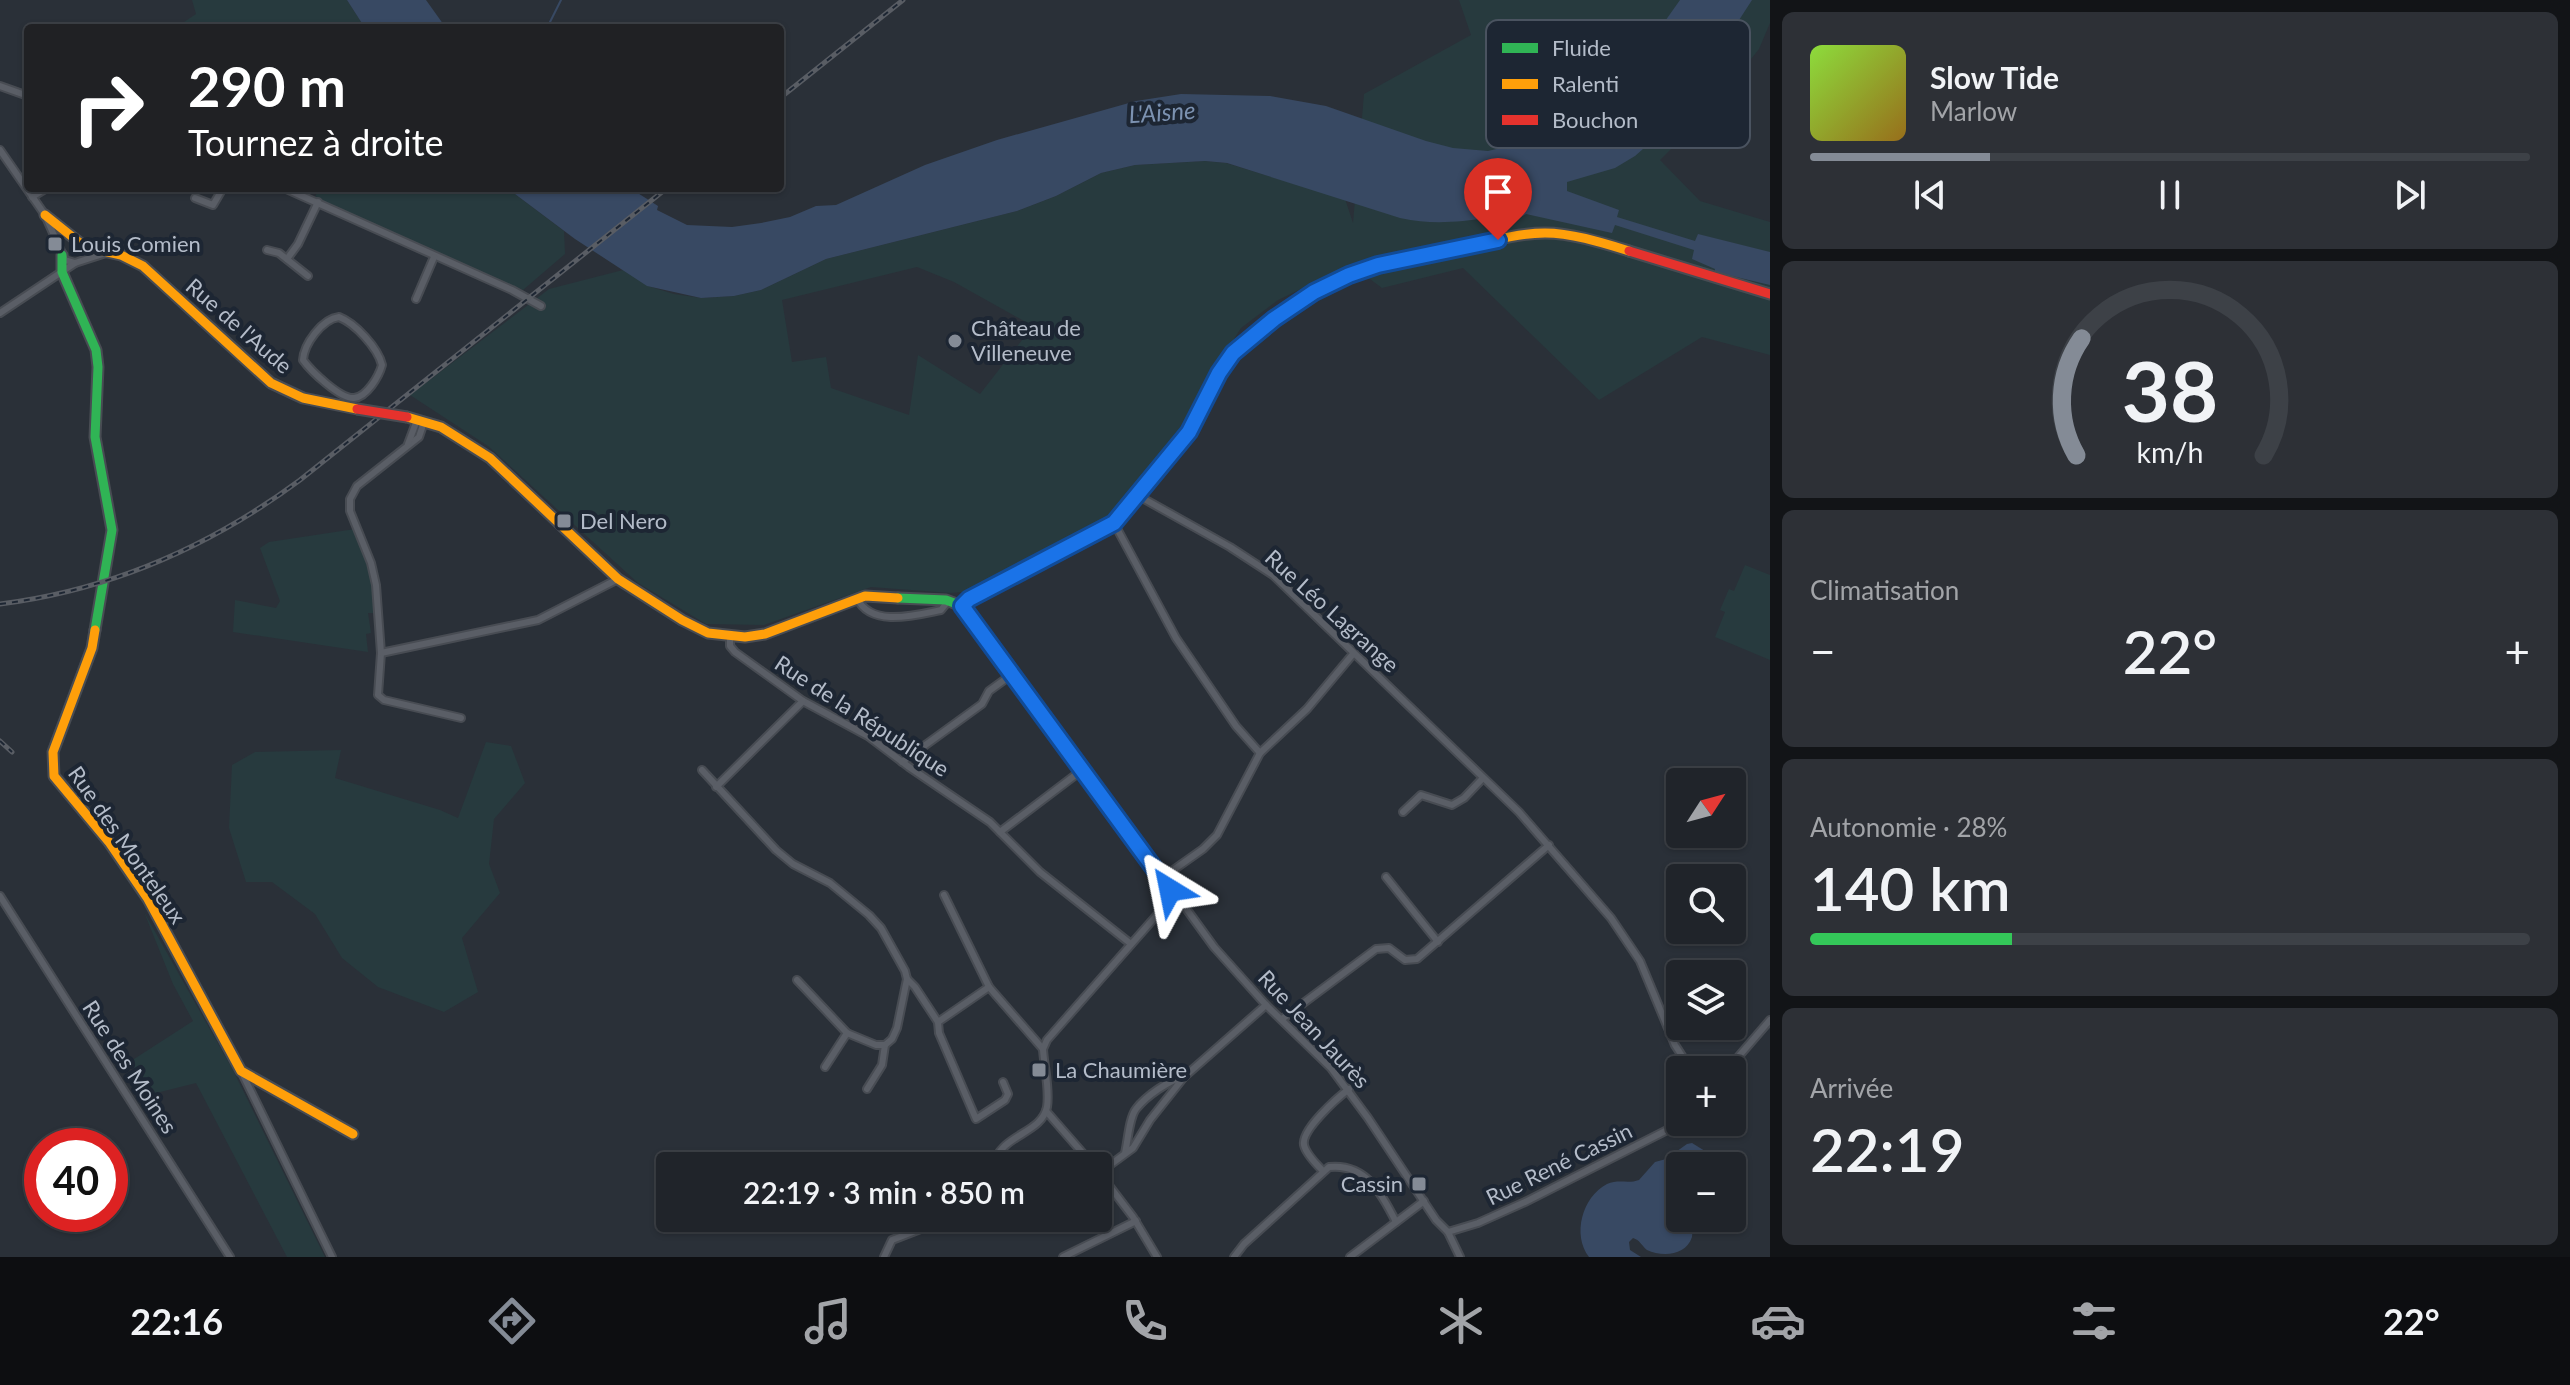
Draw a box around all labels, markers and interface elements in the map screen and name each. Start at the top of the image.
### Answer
legend [1486,20,1750,148]
text: Fluide [1552,34,1611,61]
text: 290 m [188,52,346,119]
icon: right [56,56,160,160]
text: Slow Tide [1930,59,2059,95]
text: Ralenti [1552,70,1619,97]
water label: L'Aisne [1128,95,1196,128]
text: Marlow [1930,95,2017,127]
text: Bouchon [1552,106,1638,133]
text: Tournez à droite [188,120,444,164]
pin [1464,158,1532,240]
icon: arrive [1476,170,1520,214]
icon: previous [1908,173,1952,217]
icon: pause [2148,173,2192,217]
icon: next [2388,173,2432,217]
place label: Louis Comien [71,230,201,257]
marker: Louis Comien [46,235,64,253]
street label: Rue de l'Aude [181,272,298,379]
place label: Château de Villeneuve [971,314,1081,366]
marker: Château de Villeneuve [946,332,964,350]
text: 38 [2122,339,2218,439]
text: km/h [2137,435,2203,469]
place label: Del Nero [580,507,667,534]
marker: Del Nero [555,512,573,530]
street label: Rue Léo Lagrange [1260,544,1405,678]
text: Climatisation [1810,574,1959,606]
text: 22° [2123,615,2217,687]
text: − [1810,625,1836,677]
text: + [2504,625,2530,677]
street label: Rue de la République [770,649,955,782]
street label: Rue des Monteleux [63,761,192,929]
north arrow [1666,768,1746,848]
map controls [1666,768,1746,1232]
text: Autonomie · 28% [1810,811,2007,843]
position arrow [1128,848,1212,932]
text: 140 km [1810,852,2011,924]
button: search [1666,864,1746,944]
button: layers [1666,960,1746,1040]
street label: Rue Jean Jaurès [1253,964,1376,1093]
street label: Rue des Moines [77,995,183,1138]
place label: La Chaumière [1055,1056,1187,1083]
button: + [1666,1056,1746,1136]
marker: La Chaumière [1030,1061,1048,1079]
text: Arrivée [1810,1072,1893,1104]
text: 22:19 [1810,1113,1964,1185]
street label: Rue René Cassin [1481,1117,1636,1211]
speed limit sign: 40 [24,1128,128,1232]
button: − [1666,1152,1746,1232]
place label: Cassin [1341,1170,1403,1197]
text: 22:19 · 3 min · 850 m [743,1174,1025,1210]
marker: Cassin [1410,1175,1428,1193]
icon: directions [484,1293,540,1349]
icon: music [800,1293,856,1349]
icon: phone [1117,1293,1173,1349]
icon: climate [1433,1293,1489,1349]
icon: car [1750,1293,1806,1349]
icon: filters [2066,1293,2122,1349]
text: 22:16 [130,1299,223,1343]
text: 22° [2383,1299,2440,1343]

